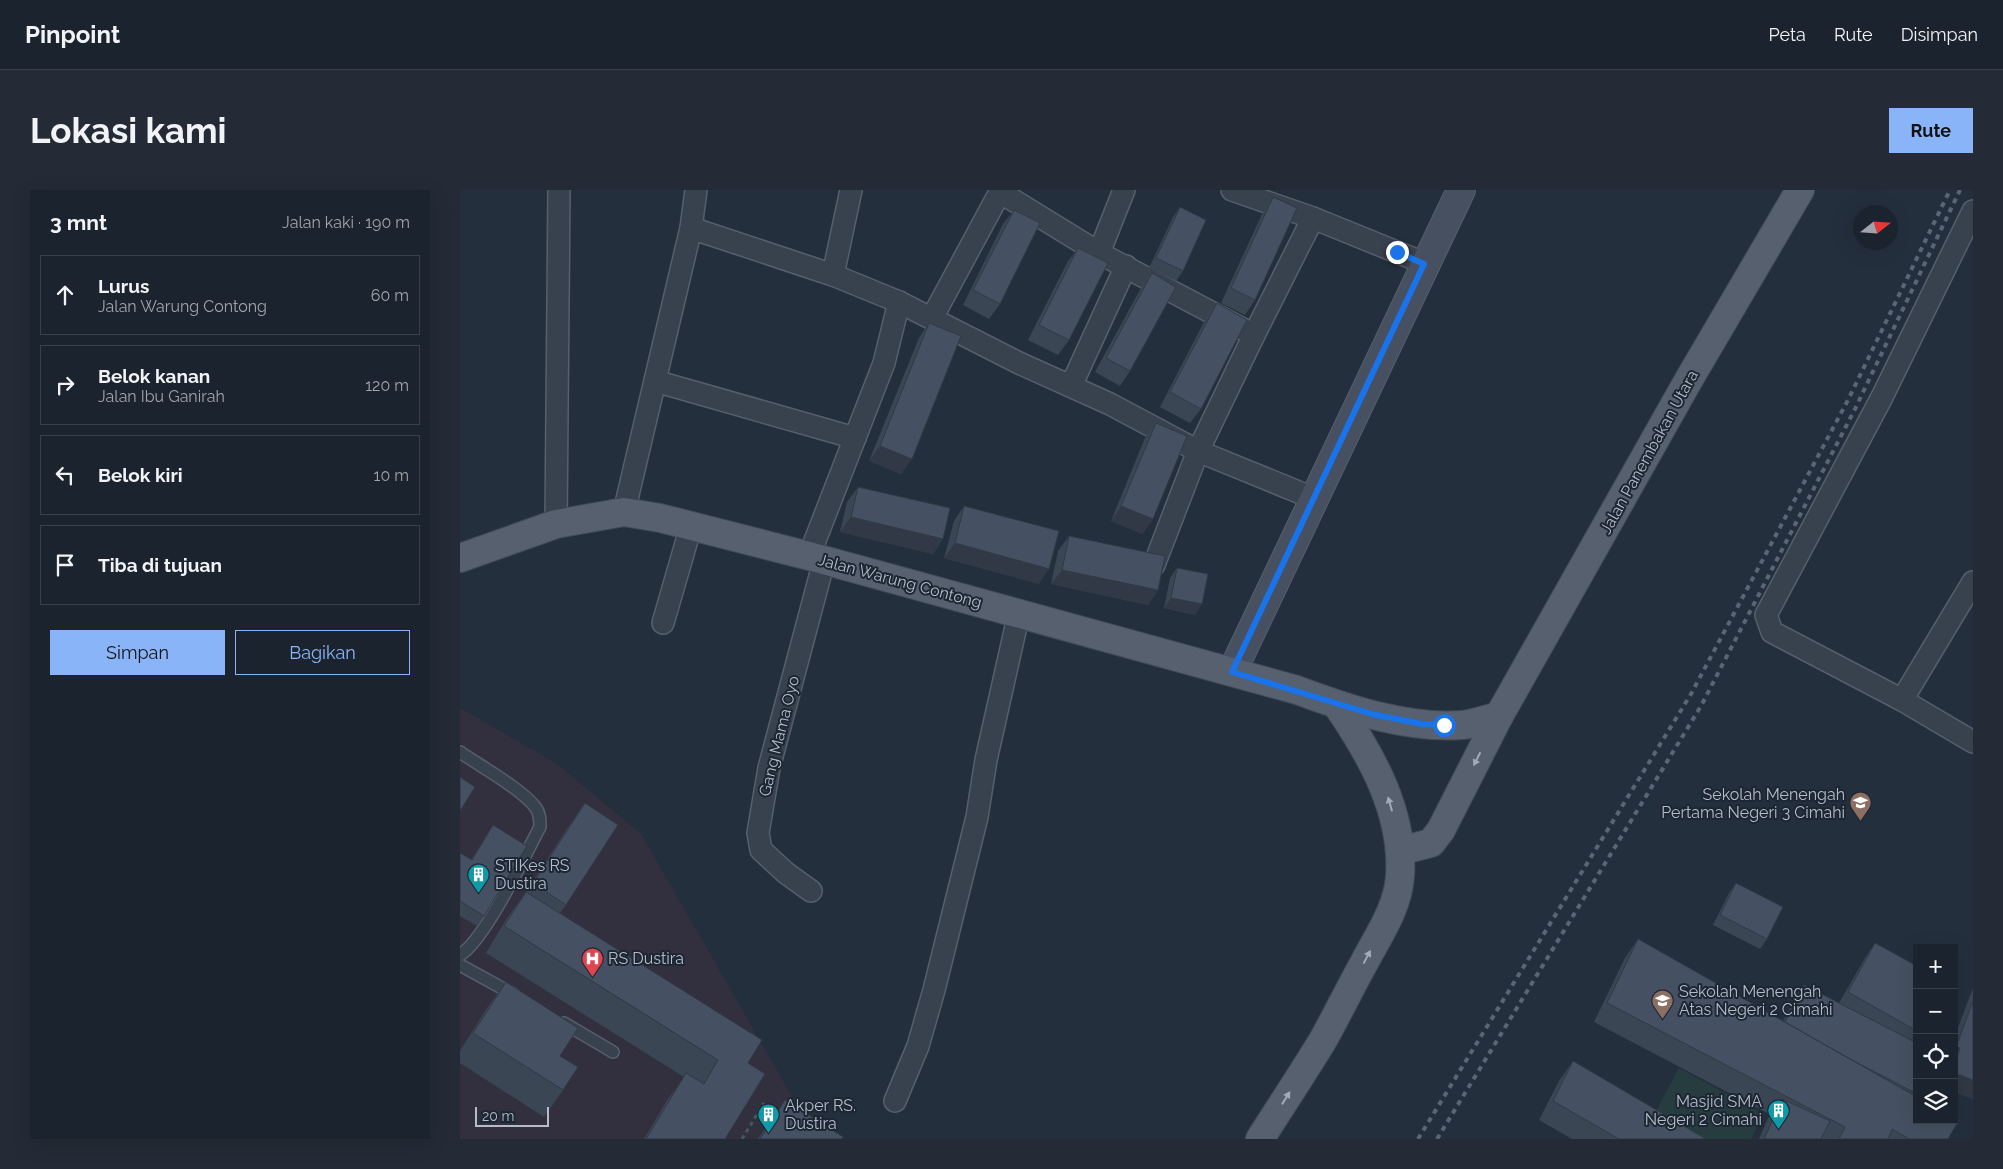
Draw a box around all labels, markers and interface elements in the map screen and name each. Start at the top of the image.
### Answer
text: Pinpoint [25,20,120,49]
text: Peta [1769,24,1806,45]
text: Rute [1834,24,1873,45]
text: Disimpan [1901,24,1978,45]
button: Rute [1889,108,1973,153]
text: Lokasi kami [30,110,227,151]
north arrow [1853,205,1898,250]
text: 3 mnt [50,210,107,235]
text: Jalan kaki · 190 m [282,213,410,232]
route end [1386,241,1409,264]
text: Lurus [98,275,149,297]
icon: ahead [51,281,79,309]
text: 60 m [371,286,409,305]
text: Jalan Warung Contong [98,297,267,316]
text: Belok kanan [98,365,210,387]
street label: Jalan Panembakan Utara [1596,367,1702,537]
icon: right [51,371,79,399]
text: 120 m [365,376,409,395]
text: Jalan Ibu Ganirah [98,387,225,406]
icon: left [51,461,79,489]
text: Belok kiri [98,464,183,486]
text: 10 m [374,466,409,485]
street label: Jalan Warung Contong [816,550,984,612]
icon: arrive [51,551,79,579]
text: Tiba di tujuan [98,554,222,576]
button: Simpan [50,630,225,675]
button: Bagikan [235,630,410,675]
street label: Gang Mama Oyo [755,674,803,798]
route start [1433,714,1456,737]
one-way arrow [1473,752,1481,766]
place label: Sekolah Menengah Pertama Negeri 3 Cimahi [1661,785,1845,822]
school or university icon: Sekolah Menengah Pertama Negeri 3 Cimahi [1849,791,1873,822]
one-way arrow [1385,796,1393,811]
place label: STIKes RS Dustira [495,856,570,893]
building icon: STIKes RS Dustira [467,862,491,893]
map controls [1913,944,1958,1124]
button: + [1913,944,1958,989]
hospital icon: RS Dustira [580,946,604,977]
place label: RS Dustira [608,949,684,968]
one-way arrow [1363,950,1371,964]
place label: Sekolah Menengah Atas Negeri 2 Cimahi [1679,982,1833,1019]
school or university icon: Sekolah Menengah Atas Negeri 2 Cimahi [1651,988,1675,1019]
button: − [1913,989,1958,1034]
button: locate [1913,1034,1958,1079]
button: layers [1913,1079,1958,1124]
one-way arrow [1281,1091,1291,1104]
place label: Masjid SMA Negeri 2 Cimahi [1645,1092,1762,1129]
place label: Akper RS. Dustira [785,1096,856,1133]
building icon: Masjid SMA Negeri 2 Cimahi [1766,1098,1790,1129]
building icon: Akper RS. Dustira [757,1102,781,1133]
scale bar [475,1104,549,1127]
text: 20 m [482,1108,514,1124]

